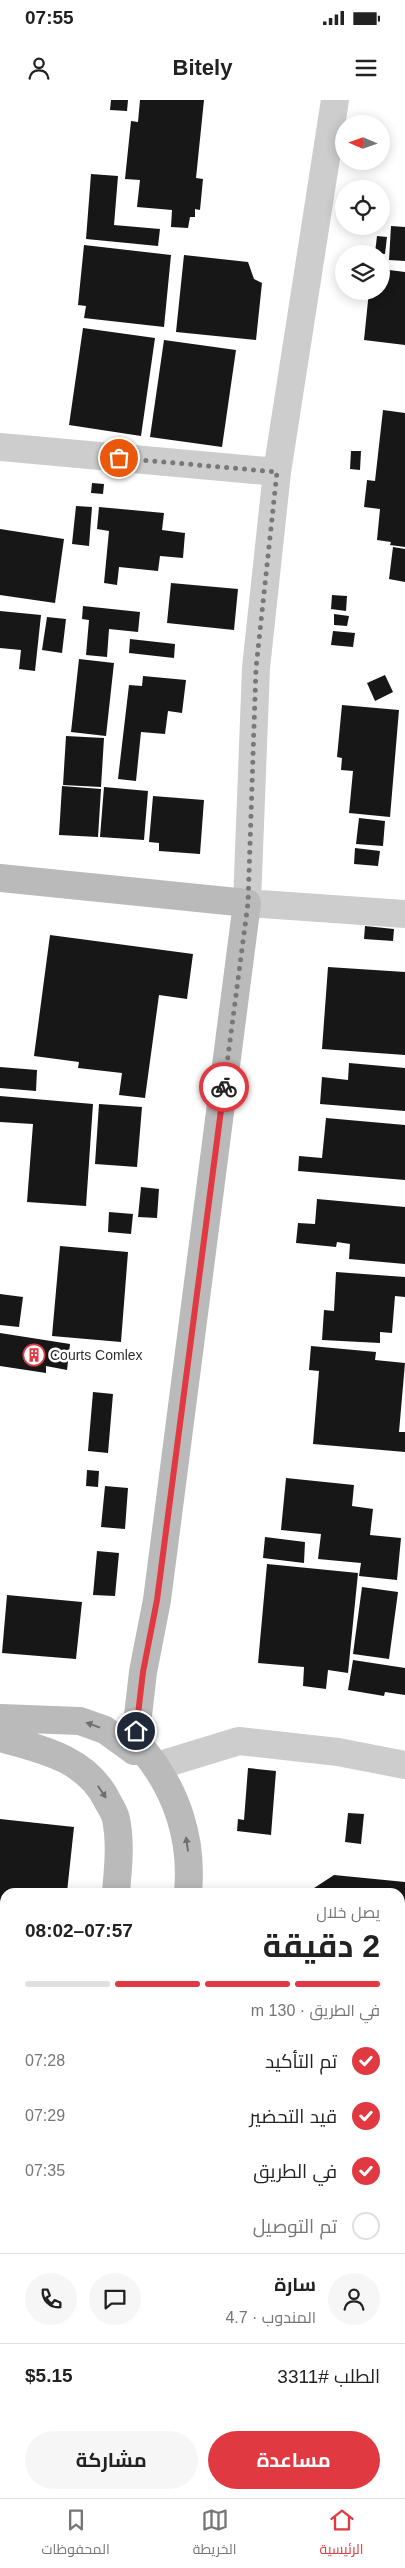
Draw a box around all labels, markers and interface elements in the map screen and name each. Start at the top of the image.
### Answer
text: 07:55 [25,7,74,28]
icon: person [25,54,53,82]
icon: menu [352,54,380,82]
text: Bitely [173,55,232,80]
north arrow [335,115,390,170]
map controls [335,115,390,300]
button: locate [335,180,390,235]
button: layers [335,245,390,300]
pin [98,437,140,479]
icon: bag [105,444,133,472]
courier [199,1062,249,1112]
icon: bike [210,1073,238,1101]
building icon: Courts Comlex [22,1343,46,1367]
place label: Courts Comlex [50,1347,143,1363]
pin [115,1710,157,1752]
icon: home [122,1717,150,1745]
one-way arrow [85,1721,100,1729]
one-way arrow [97,1785,107,1798]
one-way arrow [182,1836,190,1852]
text: يصل خلال [316,1904,380,1921]
text: 07:57–08:02 [25,1920,133,1941]
text: 2 دقيقة [263,1928,380,1964]
text: في الطريق · 130 m [251,2002,380,2019]
icon: check [352,2047,380,2075]
text: تم التأكيد [265,2051,337,2072]
text: 07:28 [25,2052,65,2069]
icon: check [352,2102,380,2130]
text: قيد التحضير [250,2106,337,2127]
text: 07:29 [25,2107,65,2124]
icon: check [352,2157,380,2185]
text: في الطريق [253,2161,337,2182]
text: 07:35 [25,2162,65,2179]
text: تم التوصيل [253,2216,337,2237]
button: phone [25,2273,77,2325]
button: chat [89,2273,141,2325]
button: person [328,2273,380,2325]
text: سارة [274,2274,316,2295]
text: المندوب · 4.7 [225,2309,316,2326]
text: $5.15 [25,2365,73,2386]
text: الطلب #3311 [277,2366,380,2387]
button: مشاركة [25,2431,198,2489]
button: مساعدة [208,2431,380,2489]
tab: المحفوظات [42,2506,110,2562]
tab: الخريطة [193,2506,236,2562]
tab: الرئيسية [320,2506,363,2562]

